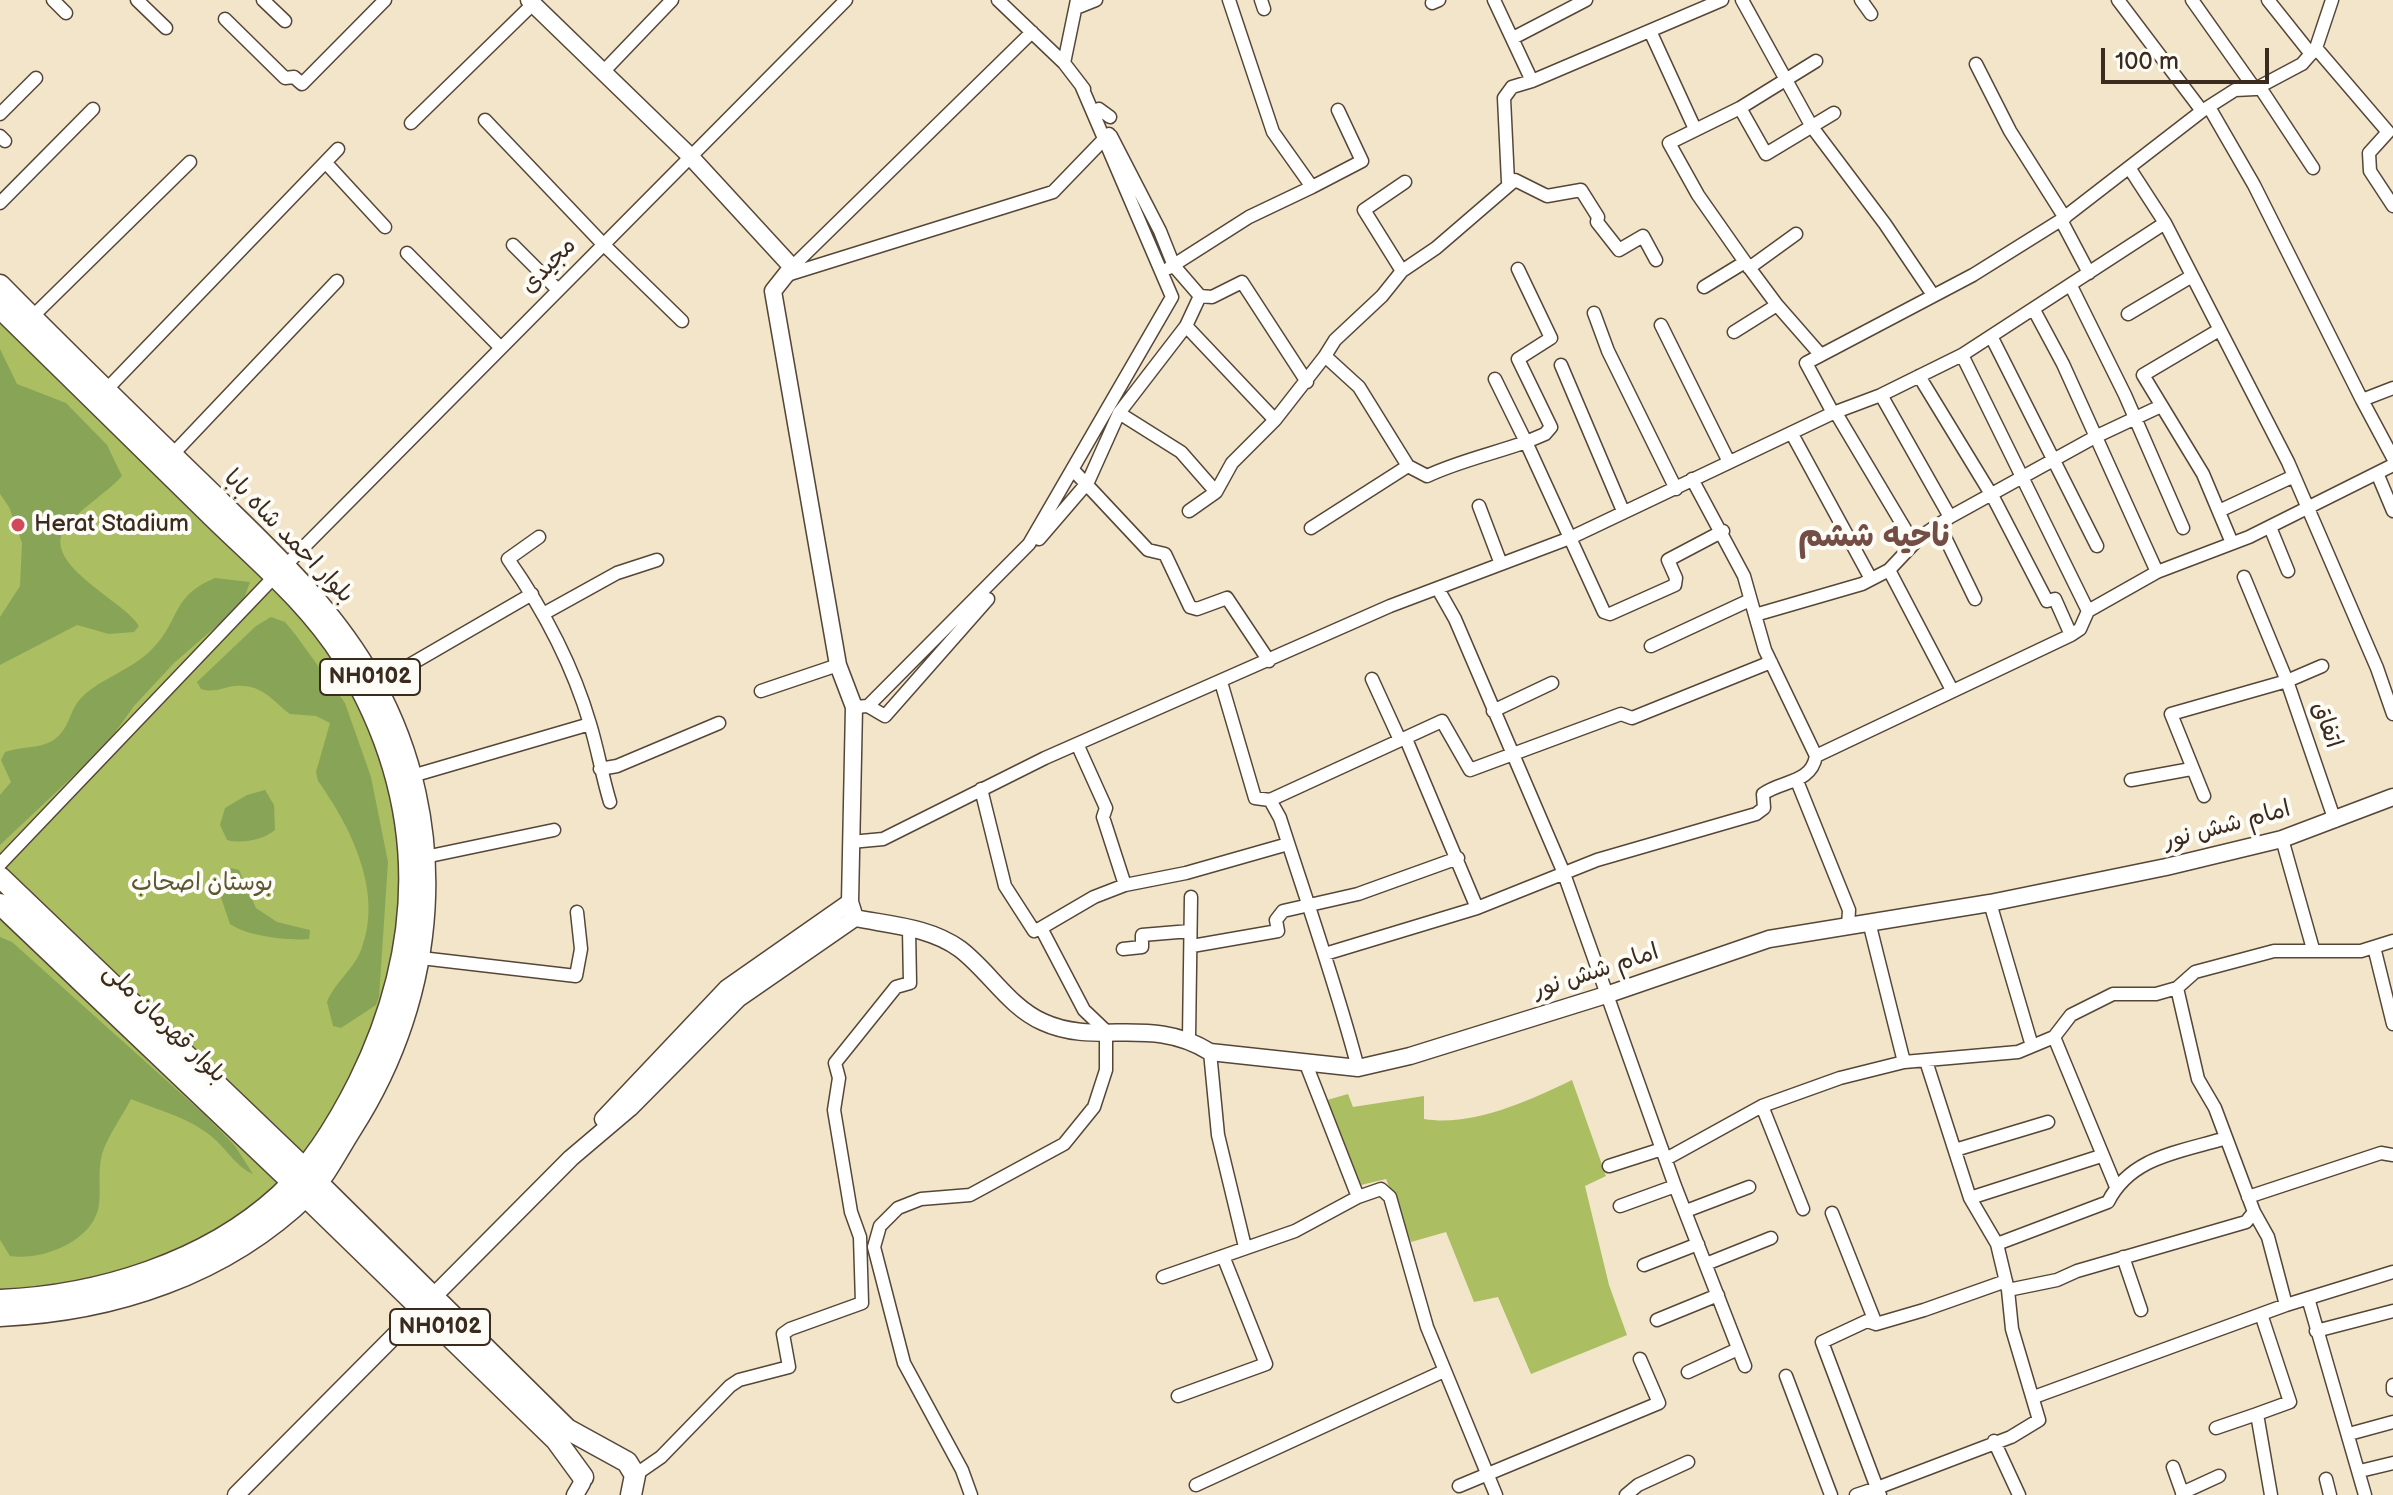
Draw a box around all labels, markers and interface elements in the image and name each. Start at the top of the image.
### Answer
scale bar [2105,32,2273,82]
text: 100 m [2115,47,2179,76]
street label: مجیدی [515,232,583,300]
street label: بلوار احمد شاه بابا [217,464,359,610]
place label: Herat Stadium [34,511,189,539]
marker: Herat Stadium [9,516,27,534]
district label: ناحیه ششم [1798,519,1950,557]
road number: NH0102 [320,659,420,695]
street label: اتفاق [2305,698,2347,752]
street label: امام شش نور [2160,795,2294,857]
park label: بوستان اصحاب [131,870,273,898]
street label: امام شش نور [1529,938,1663,1006]
street label: بلوار قهرمان ملی [96,958,232,1090]
road number: NH0102 [390,1309,490,1345]

